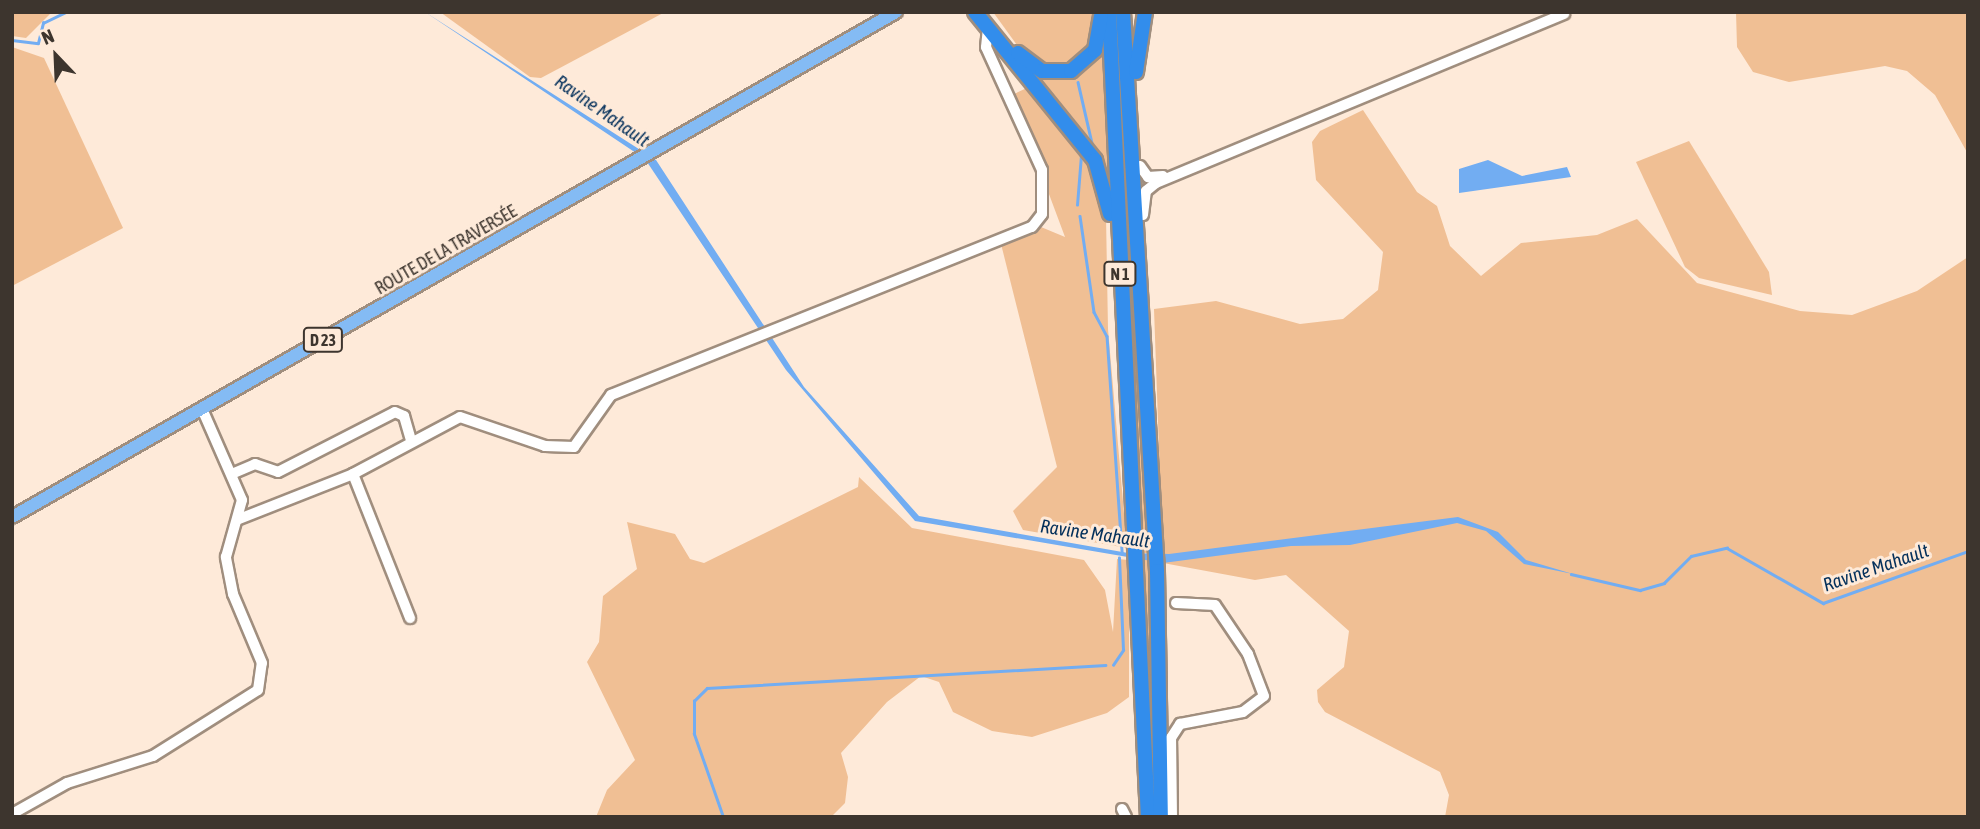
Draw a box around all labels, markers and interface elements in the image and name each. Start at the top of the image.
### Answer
north arrow [21,21,91,91]
text: N [38,24,57,49]
water label: Ravine Mahault [550,70,654,152]
street label: ROUTE DE LA TRAVERSÉE [371,201,521,299]
road number: N 1 [1102,262,1138,286]
road number: D 23 [302,328,344,352]
water label: Ravine Mahault [1039,515,1151,553]
water label: Ravine Mahault [1820,539,1932,597]

